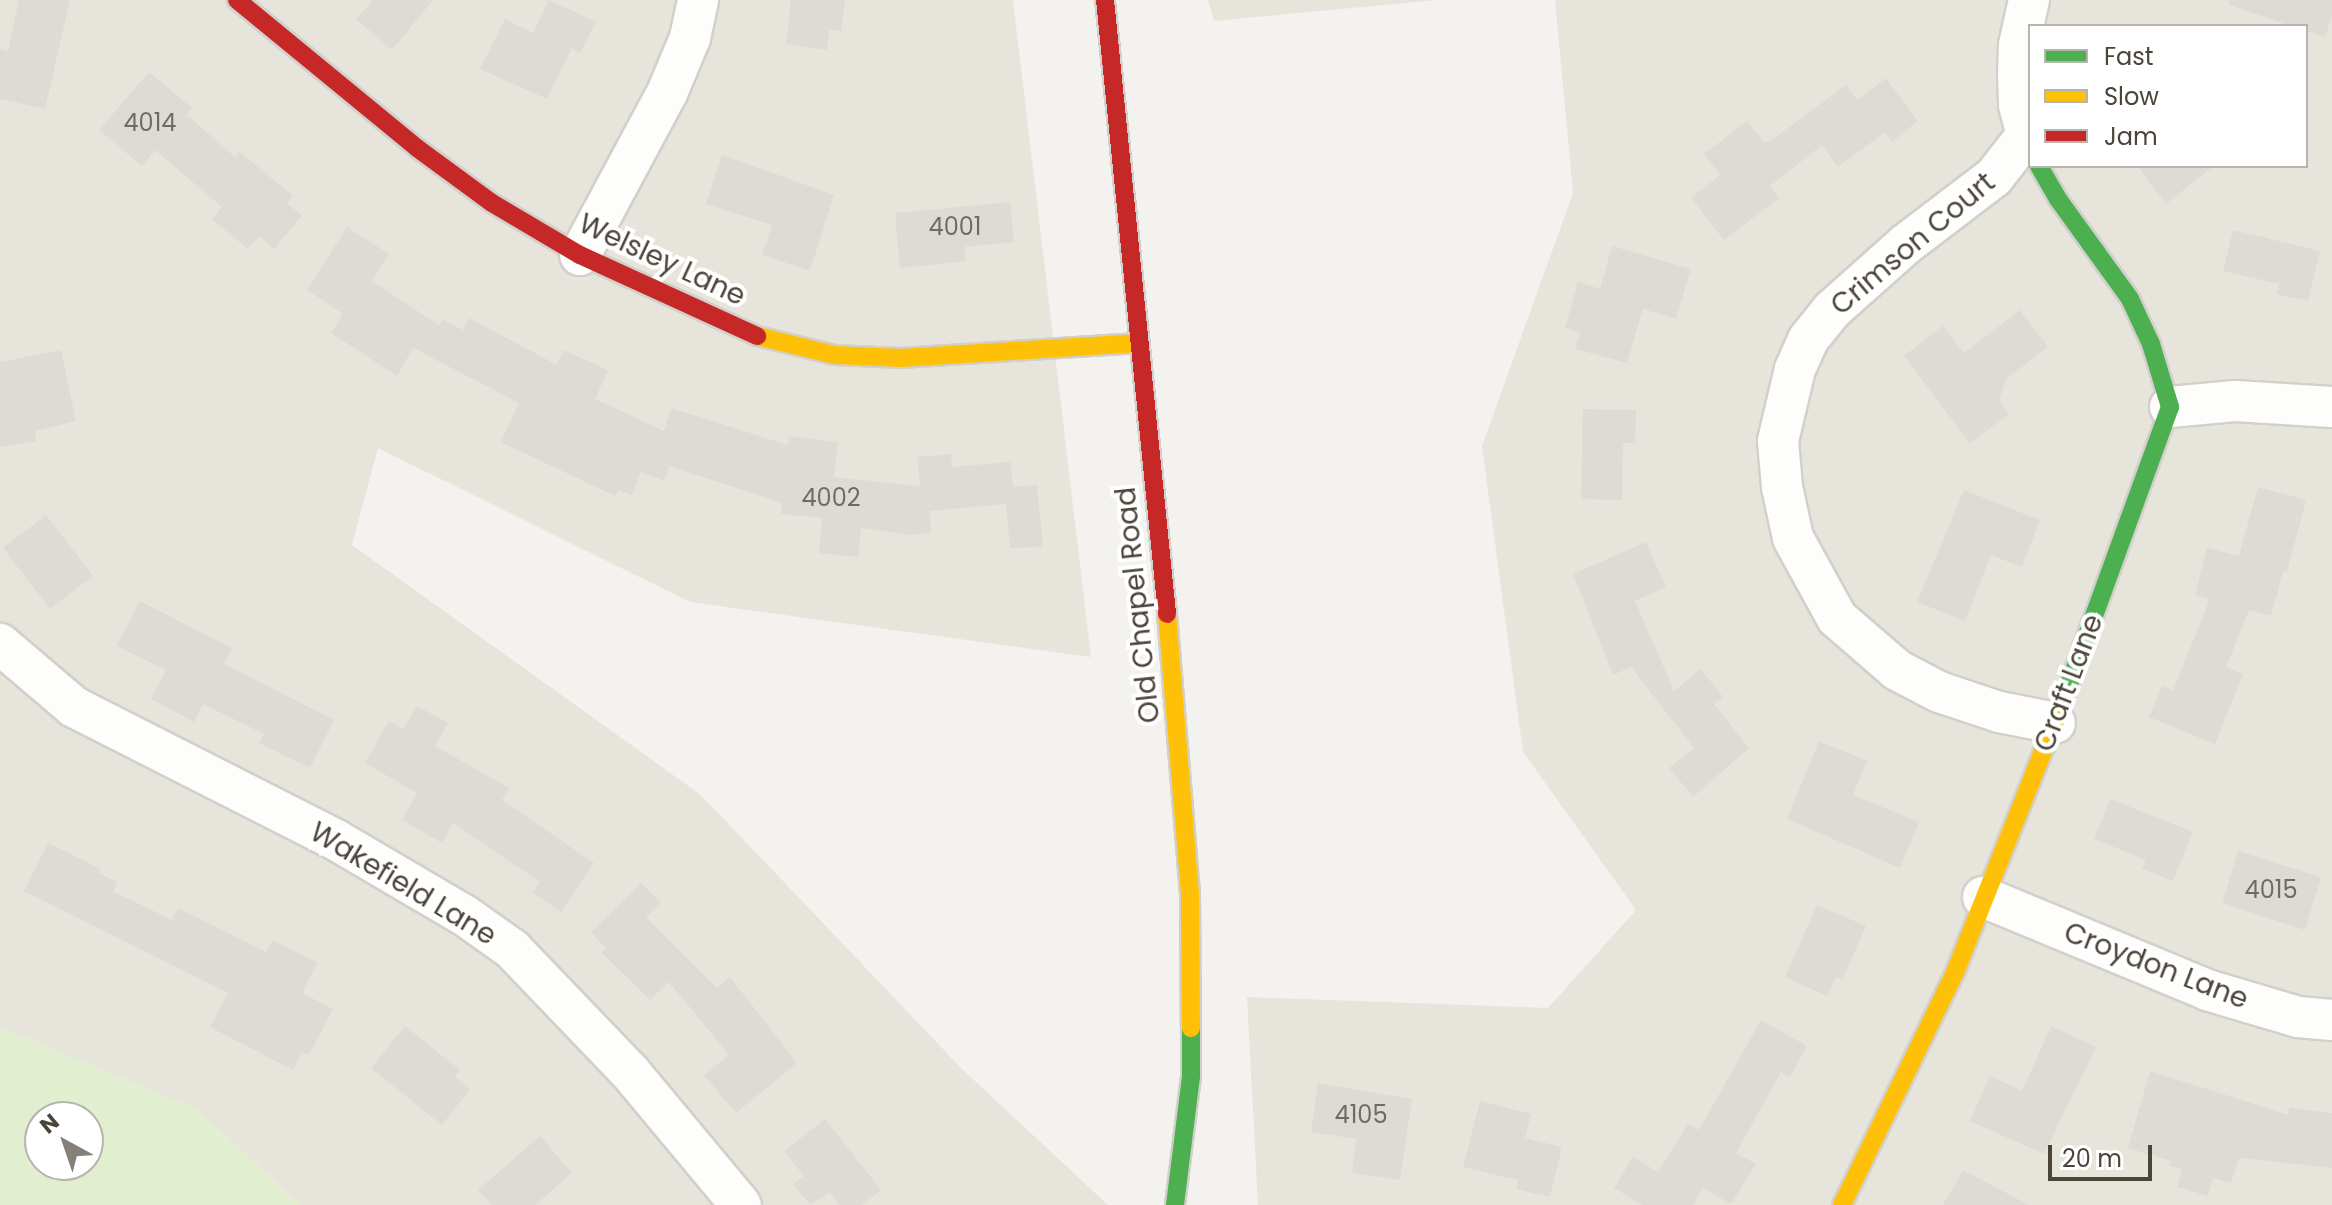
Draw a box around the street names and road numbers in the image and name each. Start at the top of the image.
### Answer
street label: Crimson Court [1824,166,2002,322]
street label: Welsley Lane [573,207,751,313]
street label: Old Chapel Road [1109,485,1167,725]
street label: Craft Lane [2027,610,2111,756]
street label: Wakefield Lane [304,815,502,953]
street label: Croydon Lane [2059,916,2253,1016]

